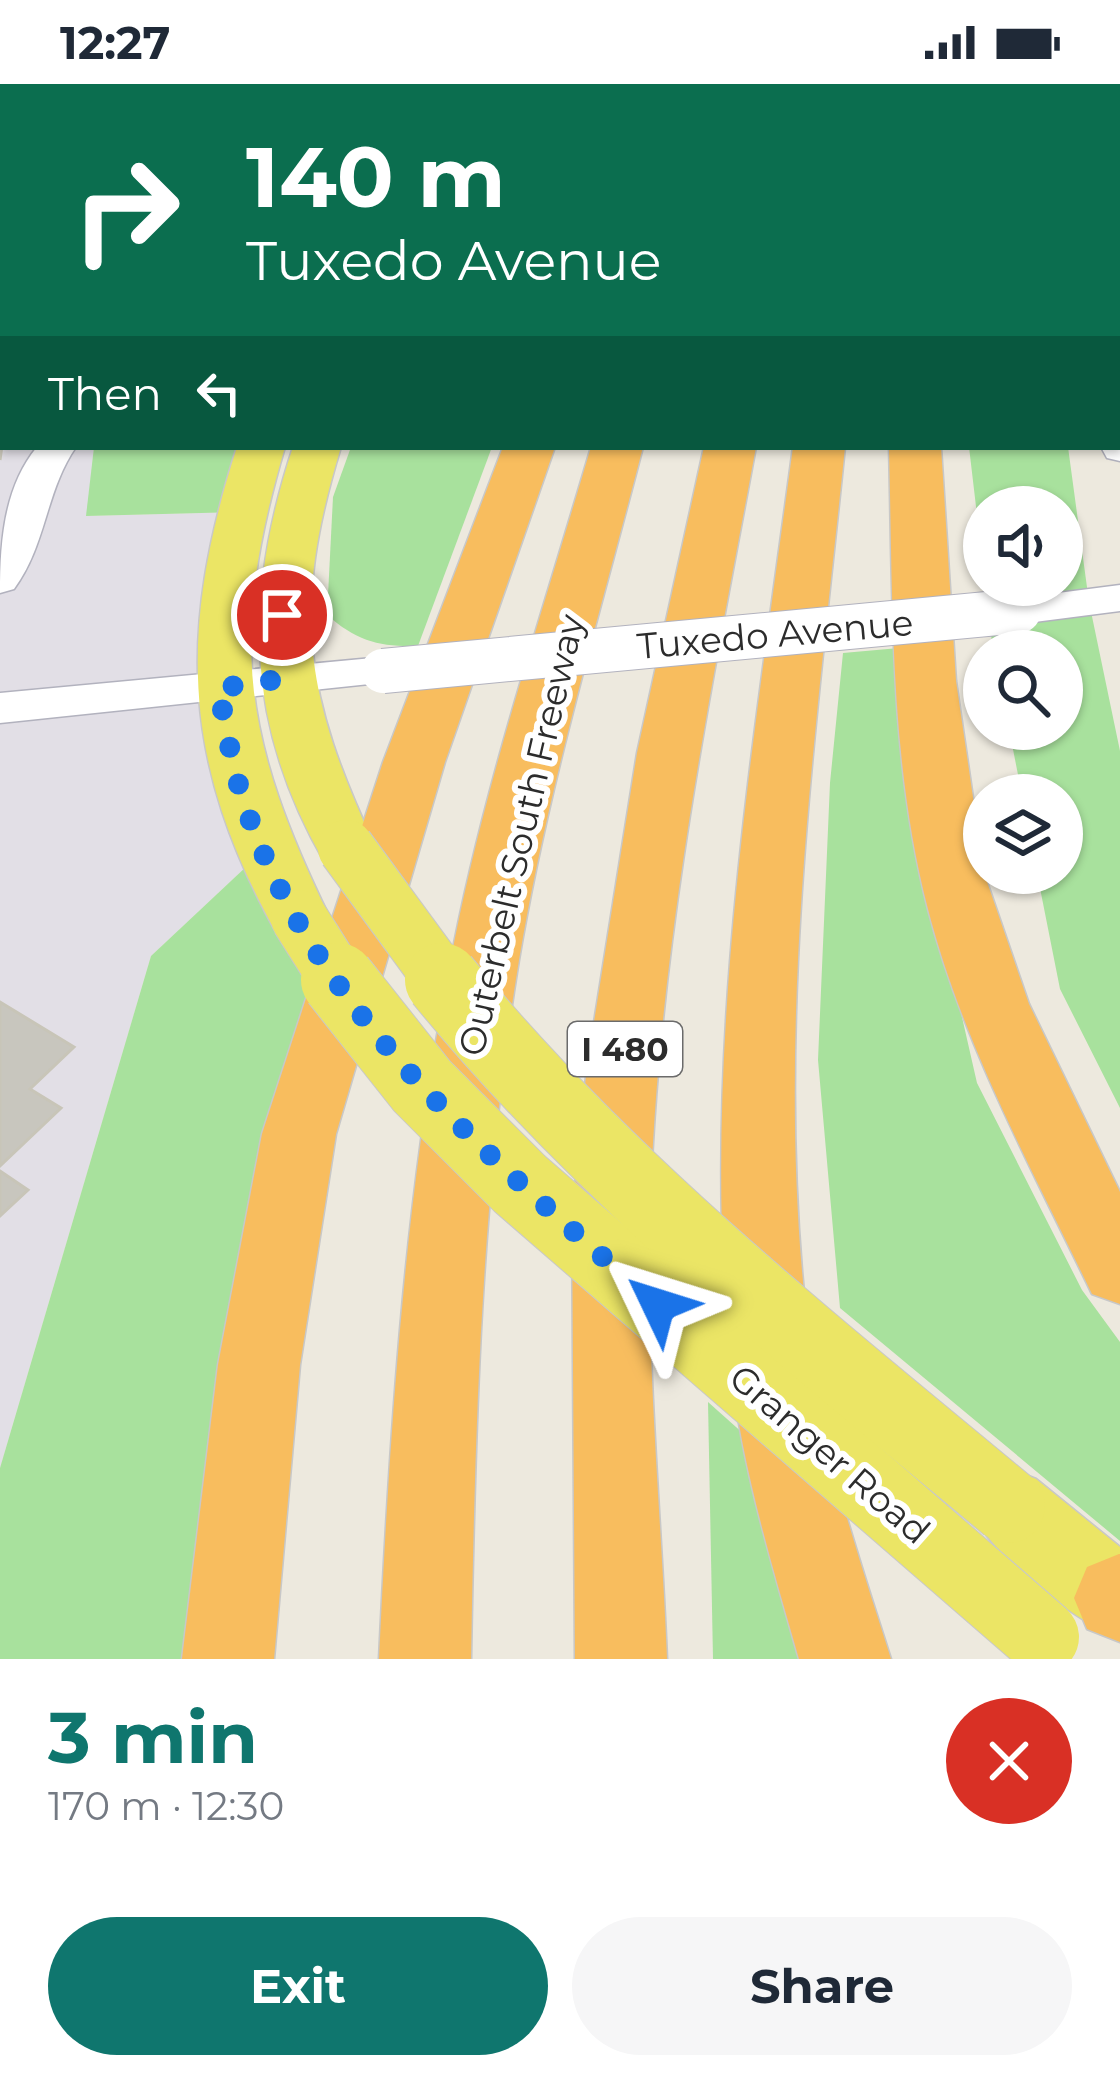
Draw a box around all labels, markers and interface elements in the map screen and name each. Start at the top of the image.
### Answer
text: 12:27 [60,15,170,70]
text: 140 m [246,126,506,228]
icon: right [48,132,204,288]
text: Tuxedo Avenue [246,228,661,294]
icon: left [186,360,252,426]
text: Then [48,366,162,421]
map controls [963,486,1083,894]
button: sound [963,486,1083,606]
pin [231,564,333,666]
icon: arrive [249,582,315,648]
street label: Tuxedo Avenue [635,600,915,668]
street label: Outerbelt South Freeway [449,610,593,1060]
button: search [963,630,1083,750]
button: layers [963,774,1083,894]
road number: I 480 [568,1022,682,1076]
position arrow [595,1242,721,1368]
street label: Granger Road [721,1355,939,1553]
text: 3 min [48,1693,258,1781]
button: close [946,1698,1072,1824]
text: 170 m · 12:30 [48,1782,284,1830]
button: Exit [48,1917,548,2055]
button: Share [572,1917,1072,2055]

